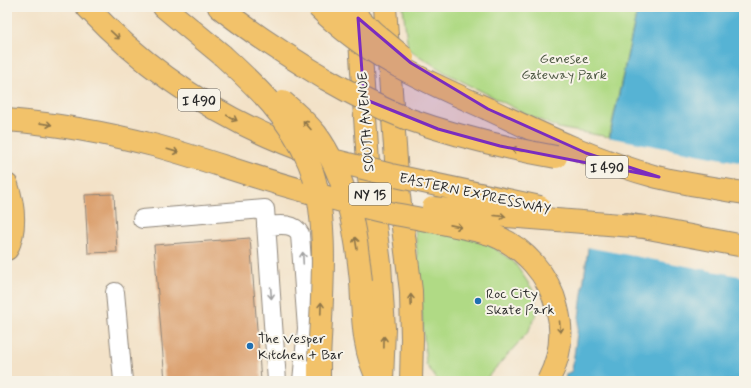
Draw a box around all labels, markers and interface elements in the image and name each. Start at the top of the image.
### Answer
one-way arrow [110,30,120,39]
park label: Genesee Gateway Park [521,50,607,84]
street label: SOUTH AVENUE [354,71,378,172]
road number: I 490 [178,89,220,111]
one-way arrow [225,115,237,123]
one-way arrow [39,120,52,128]
one-way arrow [303,120,312,130]
one-way arrow [511,145,524,153]
one-way arrow [166,148,179,155]
road number: I 490 [586,156,628,178]
street label: EASTERN EXPRESSWAY [397,169,552,219]
road number: NY 15 [349,183,391,205]
one-way arrow [493,212,506,219]
one-way arrow [449,222,462,230]
one-way arrow [352,237,360,250]
one-way arrow [299,252,307,265]
place label: Roc City Skate Park [486,285,555,319]
one-way arrow [267,286,274,299]
one-way arrow [407,294,415,307]
marker: Roc City Skate Park [473,296,483,306]
one-way arrow [317,302,325,315]
one-way arrow [557,320,564,333]
place label: The Vesper Kitchen + Bar [258,330,343,364]
one-way arrow [380,336,387,349]
marker: The Vesper Kitchen + Bar [245,341,255,351]

